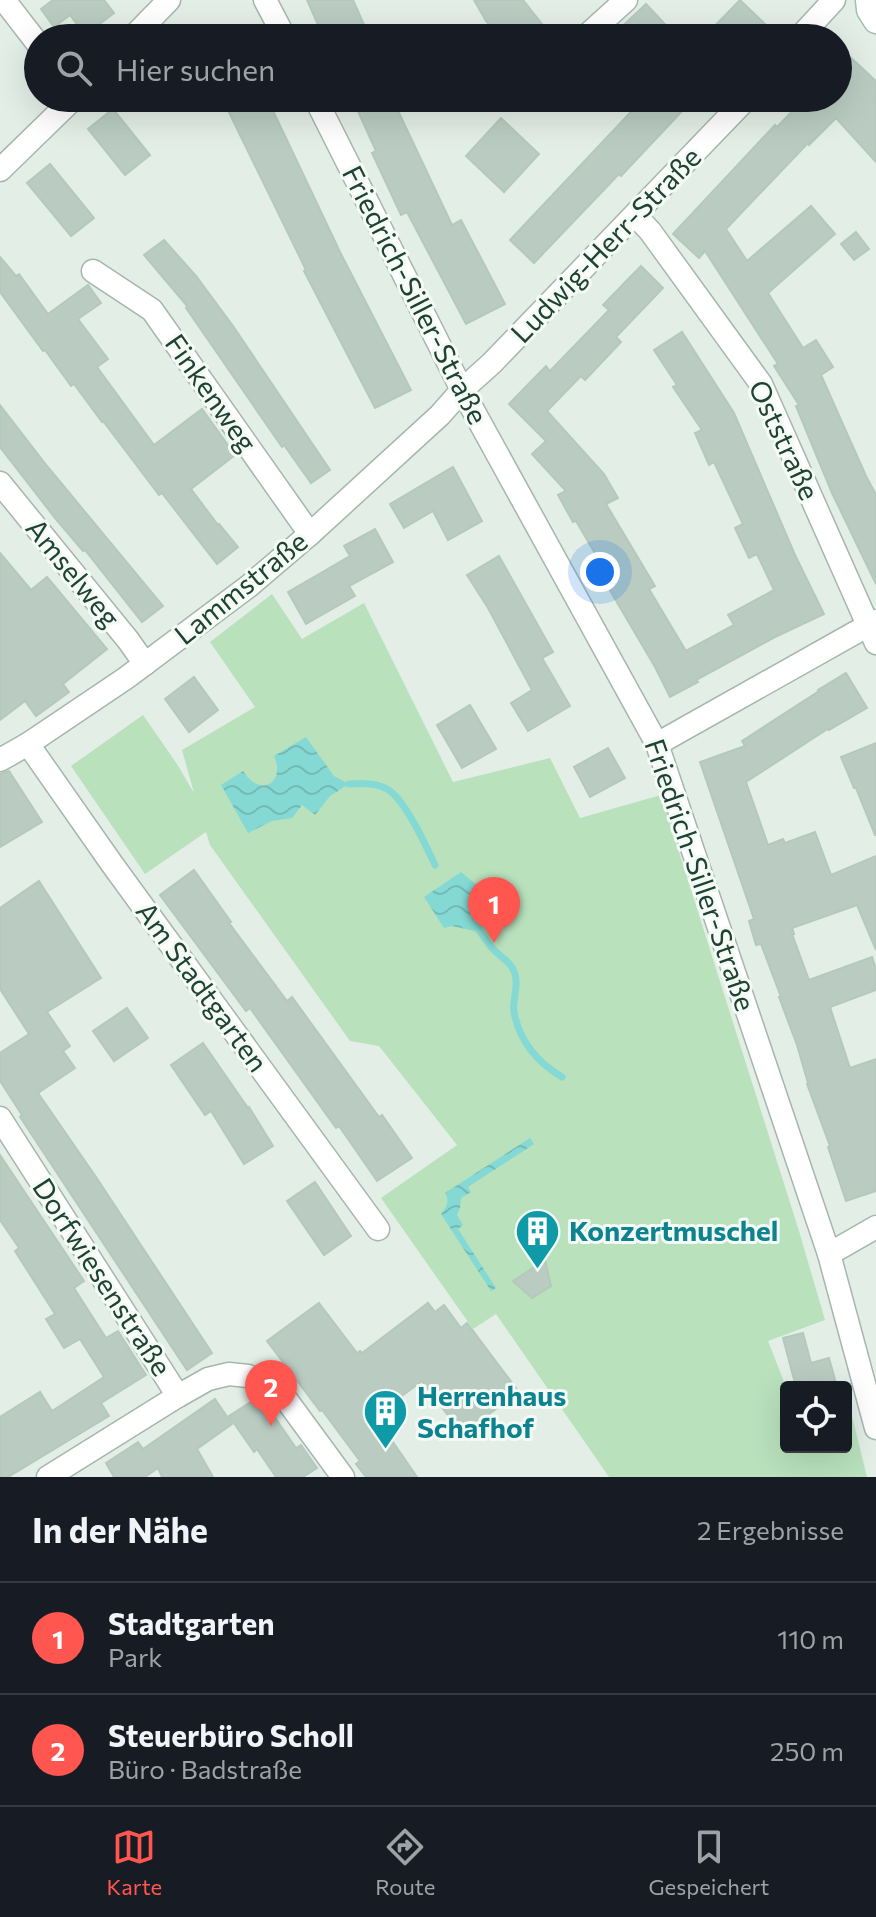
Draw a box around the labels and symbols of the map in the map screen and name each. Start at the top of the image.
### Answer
street label: Ludwig-Herr-Straße [503,139,707,349]
street label: Friedrich-Siller-Straße [336,160,496,430]
street label: Finkenweg [159,327,265,458]
street label: Oststraße [742,374,827,505]
street label: Amselweg [20,511,128,634]
street label: Lammstraße [167,523,314,651]
your location [580,552,620,592]
street label: Friedrich-Siller-Straße [638,734,764,1015]
pin: 1 [468,877,520,943]
street label: Am Stadtgarten [130,895,276,1078]
street label: Dorfwiesenstraße [26,1171,179,1382]
building icon: Konzertmuschel [514,1207,562,1270]
place label: Konzertmuschel [569,1213,778,1247]
pin: 2 [245,1360,297,1426]
place label: Herrenhaus Schafhof [417,1378,566,1444]
building icon: Herrenhaus Schafhof [362,1388,410,1451]

